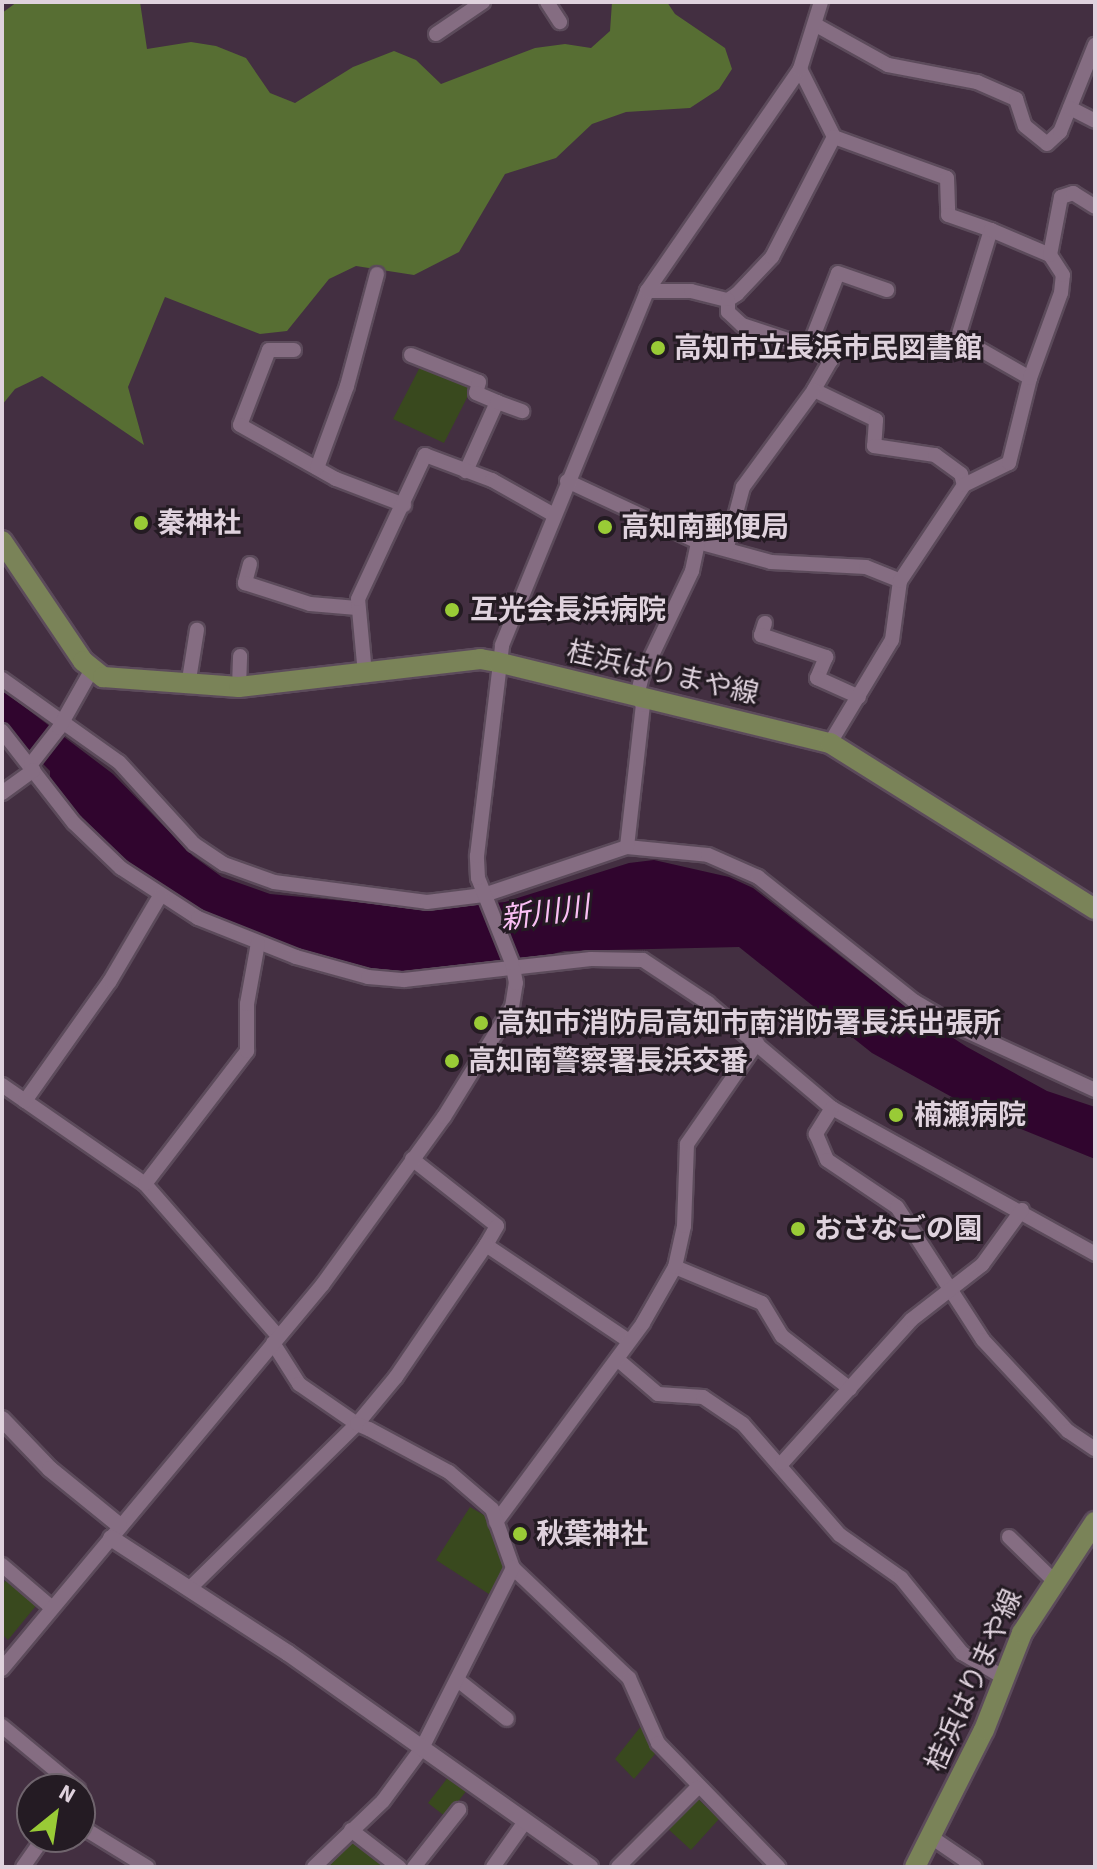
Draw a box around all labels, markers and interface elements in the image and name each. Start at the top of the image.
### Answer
place label: 高知市立長浜市民図書館 [674,331,982,365]
marker: 高知市立長浜市民図書館 [649,339,667,357]
place label: 秦神社 [157,506,241,540]
place label: 高知南郵便局 [621,510,789,544]
marker: 秦神社 [132,514,150,532]
marker: 高知南郵便局 [596,518,614,536]
place label: 互光会長浜病院 [470,593,666,627]
marker: 互光会長浜病院 [441,599,463,621]
street label: 桂浜はりまや線 [564,635,762,711]
water label: 新川川 [498,890,592,938]
place label: 高知市消防局高知市南消防署長浜出張所 [497,1006,1001,1040]
marker: 高知市消防局高知市南消防署長浜出張所 [472,1014,490,1032]
place label: 高知南警察署長浜交番 [468,1044,748,1078]
marker: 高知南警察署長浜交番 [443,1052,461,1070]
place label: 楠瀬病院 [914,1098,1026,1132]
marker: 楠瀬病院 [885,1104,907,1126]
place label: おさなごの園 [814,1212,982,1246]
marker: おさなごの園 [789,1220,807,1238]
place label: 秋葉神社 [536,1517,648,1551]
marker: 秋葉神社 [511,1525,529,1543]
street label: 桂浜はりまや線 [919,1584,1029,1776]
north arrow [16,1773,96,1853]
text: N [53,1776,81,1811]

